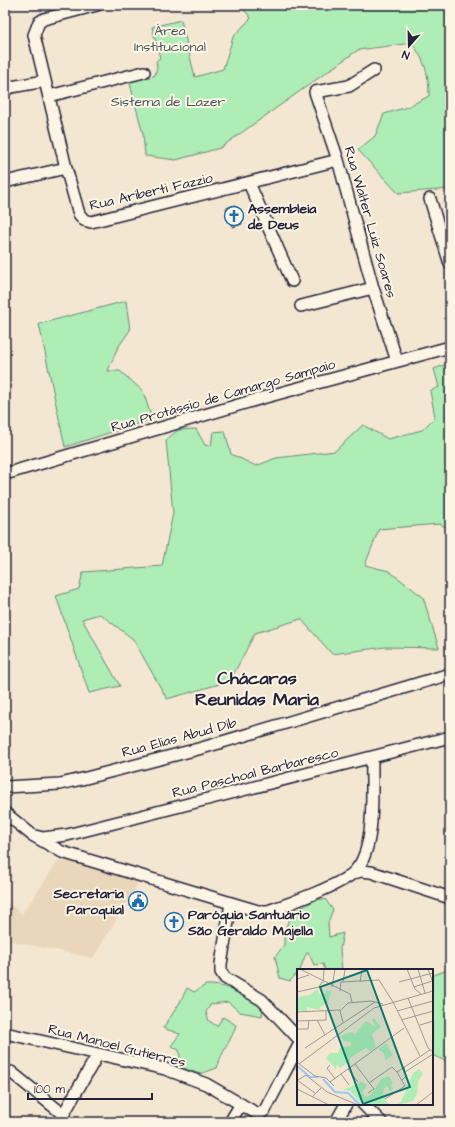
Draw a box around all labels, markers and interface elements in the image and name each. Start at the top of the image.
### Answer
park label: Área Institucional [134,21,206,57]
north arrow [389,26,429,66]
text: N [400,47,412,63]
park label: Sistema de Lazer [111,92,225,112]
street label: Rua Walter Luiz Soares [339,144,401,300]
street label: Rua Ariberti Fazzio [88,168,215,216]
place label: Assembleia de Deus [247,199,317,235]
church icon: Assembleia de Deus [223,205,245,227]
street label: Rua Protássio de Camargo Sampaio [109,354,338,438]
district label: Chácaras Reunidas Maria [195,666,320,712]
street label: Rua Elias Abud Dib [120,713,239,763]
street label: Rua Paschoal Barbaresco [170,743,340,803]
place label: Secretaria Paroquial [53,884,125,920]
public building icon: Secretaria Paroquial [127,890,149,912]
place label: Paróquia Santuário São Geraldo Majella [187,905,314,941]
church icon: Paróquia Santuário São Geraldo Majella [163,911,185,933]
inset map [297,969,433,1105]
street label: Rua Manoel Gutierres [46,1019,188,1073]
scale bar [28,1075,152,1101]
text: 100 m [34,1081,65,1098]

